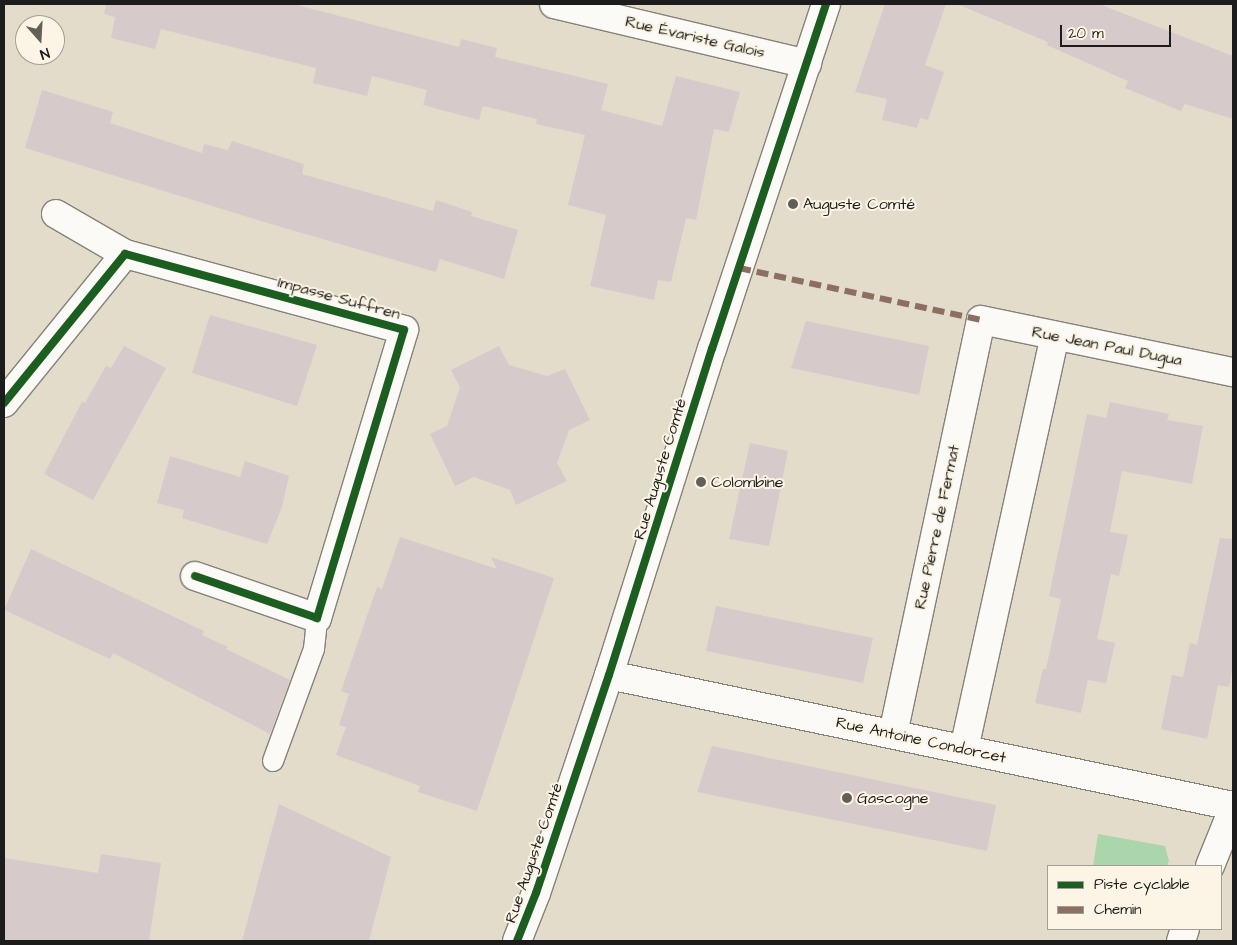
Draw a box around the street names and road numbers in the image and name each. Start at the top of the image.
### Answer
street label: Rue Évariste Galois [623,12,767,62]
street label: Impasse Suffren [276,272,402,324]
street label: Rue Jean Paul Dugua [1030,322,1184,370]
street label: Rue Auguste Comté [629,396,691,542]
street label: Rue Pierre de Fermat [910,443,964,611]
street label: Rue Antoine Condorcet [834,713,1008,767]
street label: Rue Auguste Comté [501,780,567,926]

